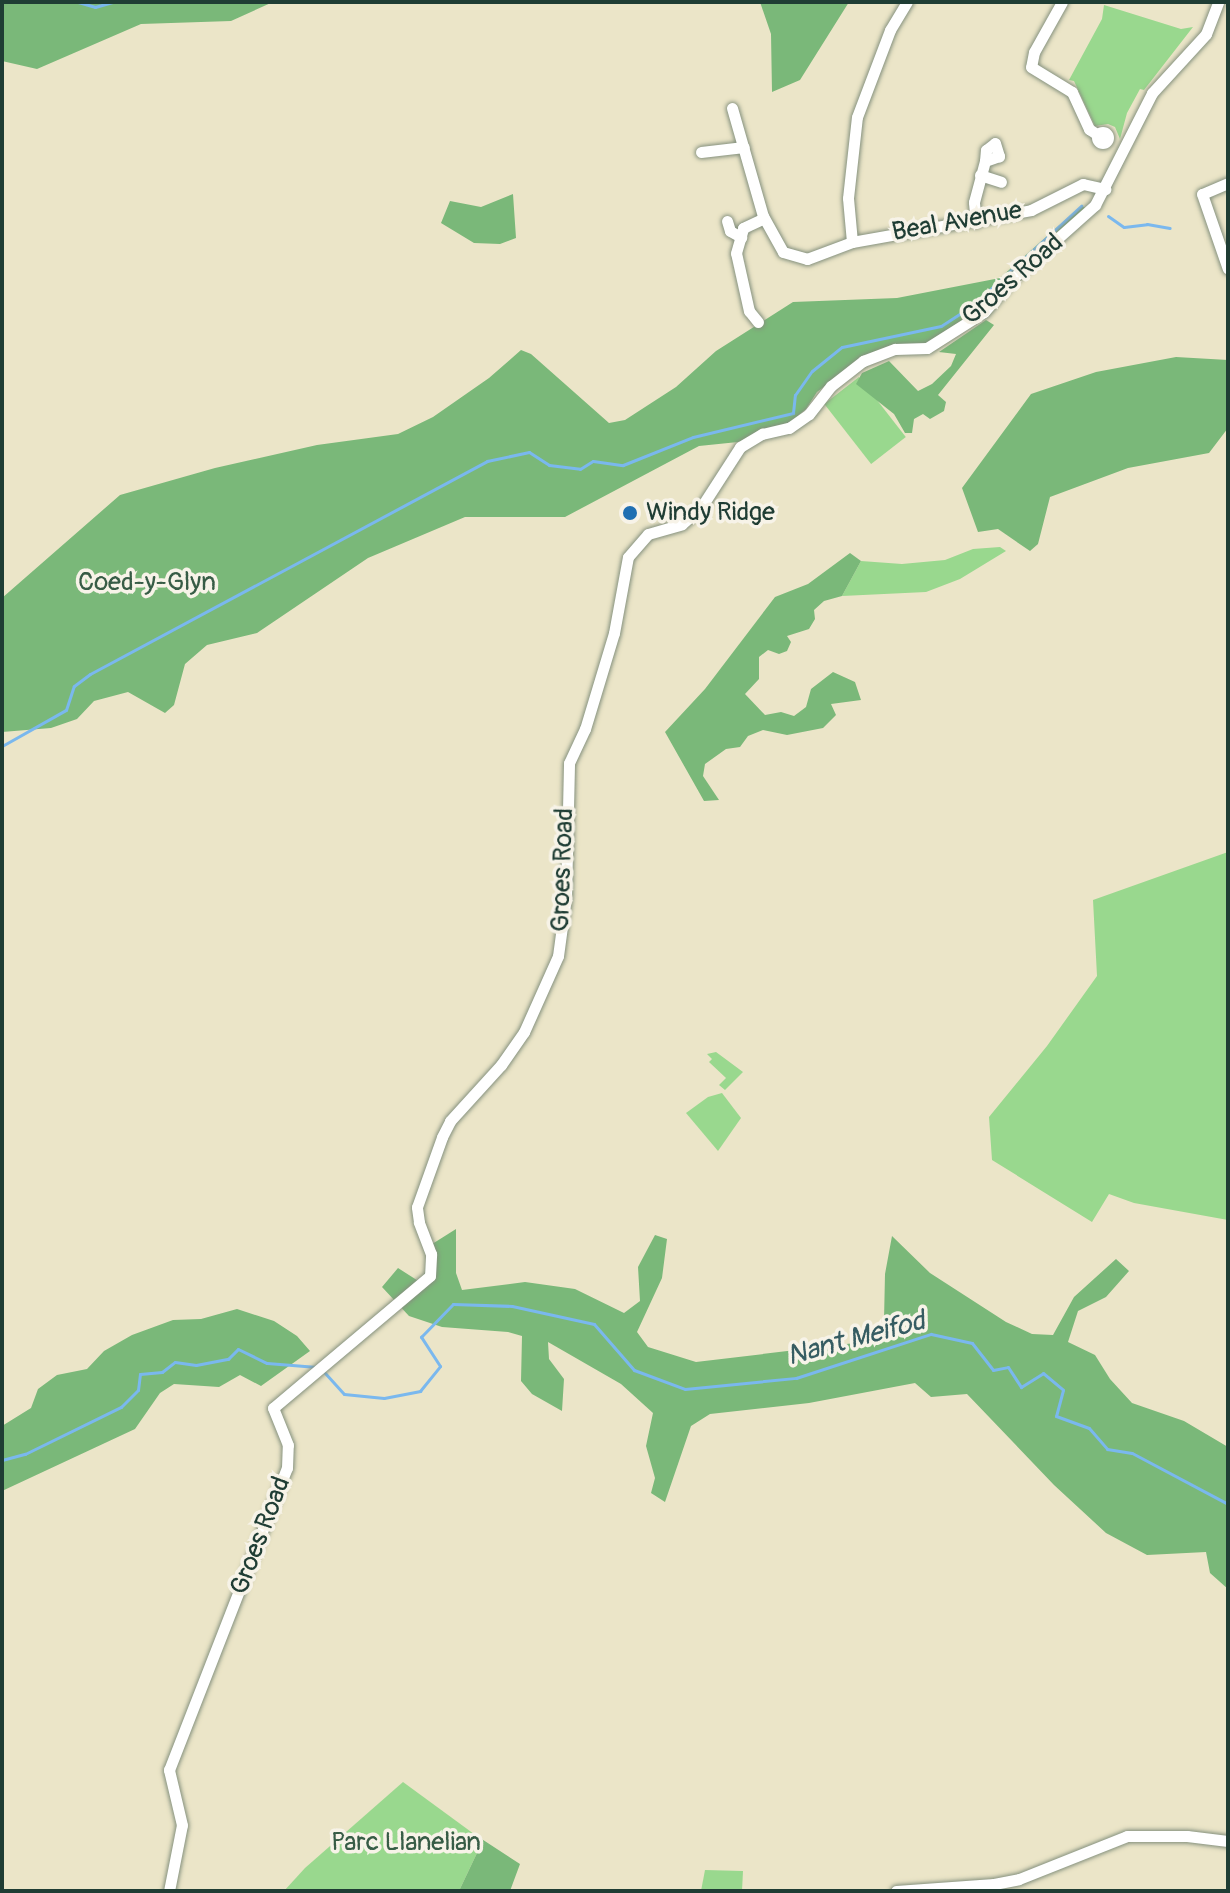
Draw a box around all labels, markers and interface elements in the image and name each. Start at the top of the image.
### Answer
street label: Beal Avenue [890,195,1024,249]
street label: Groes Road [956,228,1070,332]
place label: Windy Ridge [646,497,775,529]
marker: Windy Ridge [621,504,639,522]
park label: Coed-y-Glyn [78,567,216,599]
street label: Groes Road [545,808,581,932]
water label: Nant Meifod [783,1304,929,1374]
street label: Groes Road [224,1473,298,1599]
park label: Parc Llanelian [331,1827,481,1859]

